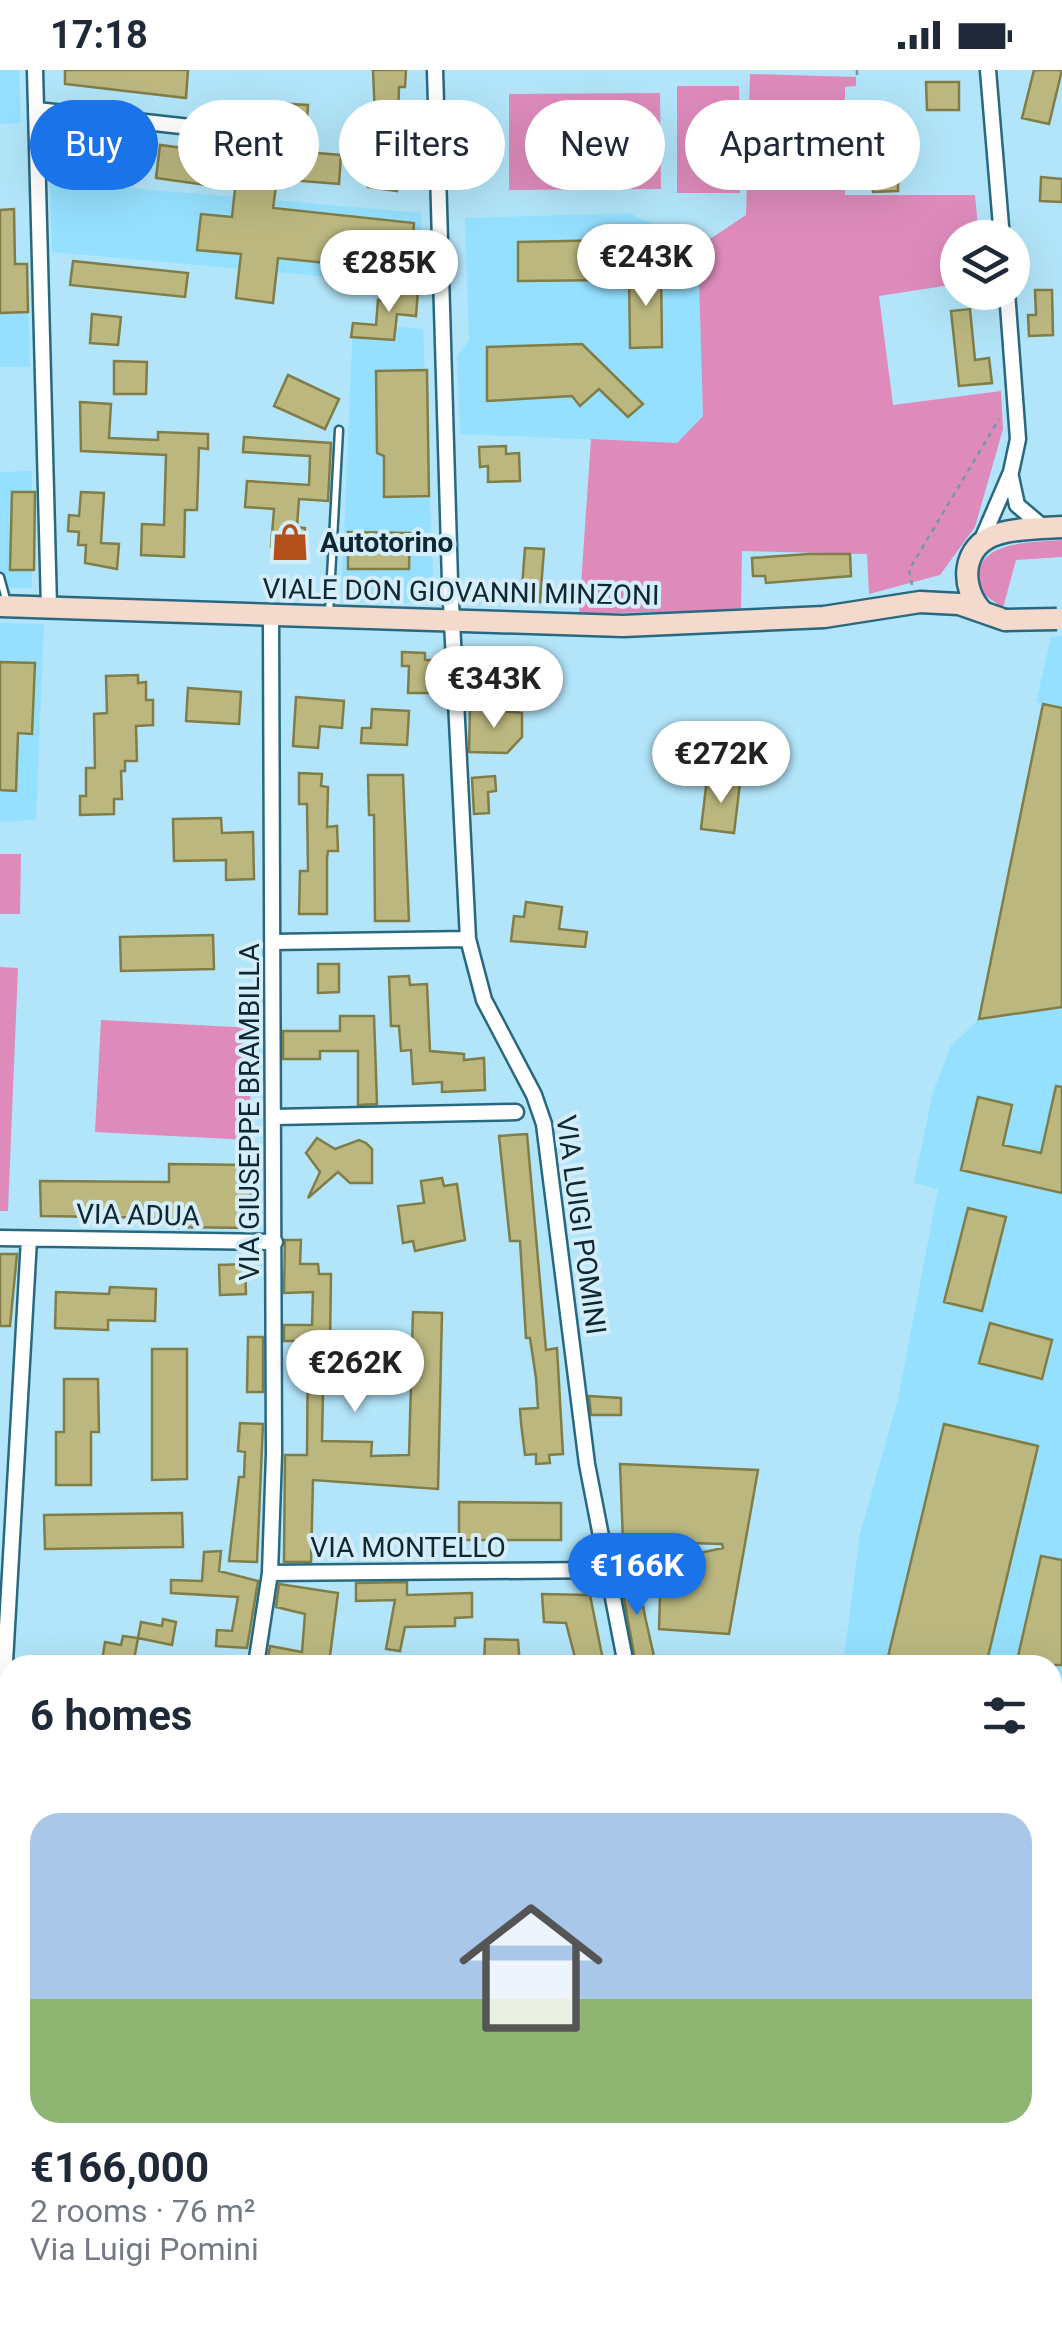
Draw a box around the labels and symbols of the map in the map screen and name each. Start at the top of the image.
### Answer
pin: €243K [576,224,716,309]
pin: €285K [319,230,459,315]
shop icon: Autotorino [269,521,311,563]
place label: Autotorino [320,526,453,559]
street label: VIALE DON GIOVANNI MINZONI [262,572,660,612]
pin: €343K [424,646,564,731]
pin: €272K [651,721,791,806]
street label: VIA GIUSEPPE BRAMBILLA [233,943,266,1281]
street label: VIA LUIGI POMINI [549,1113,613,1337]
street label: VIA ADUA [76,1197,200,1233]
pin: €262K [285,1330,425,1415]
street label: VIA MONTELLO [310,1531,506,1564]
pin: €166K [567,1533,707,1618]

